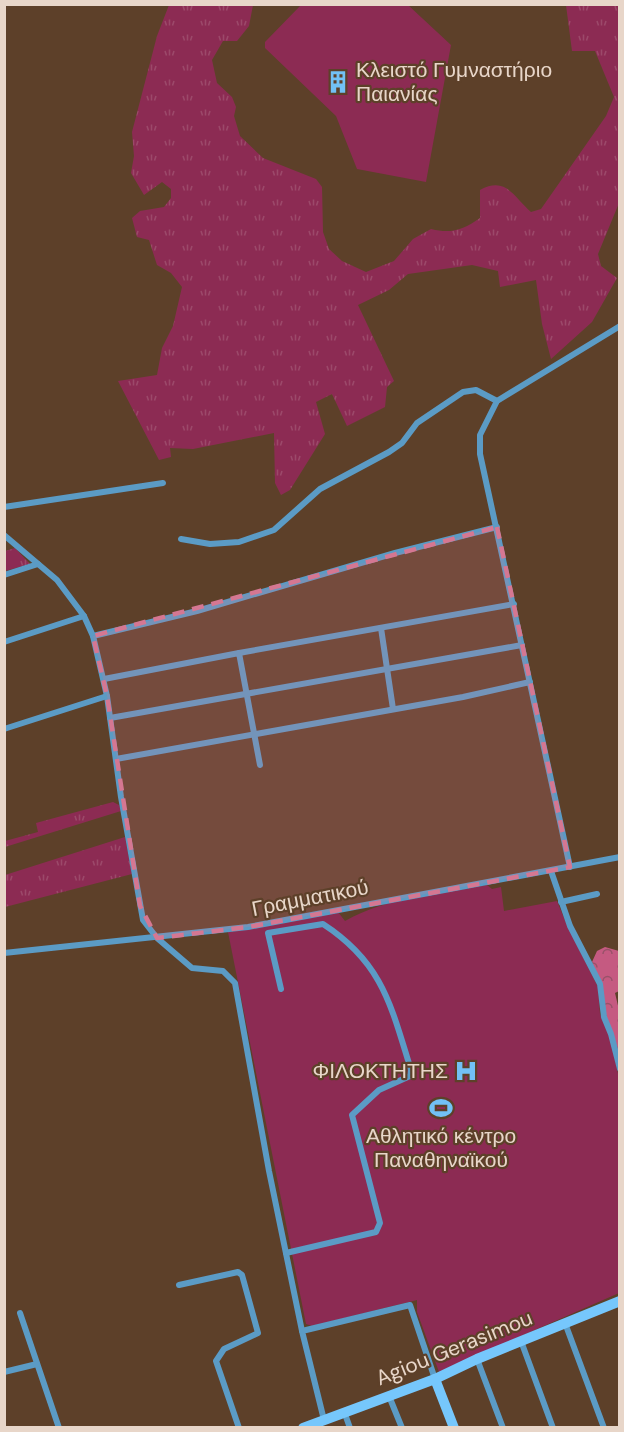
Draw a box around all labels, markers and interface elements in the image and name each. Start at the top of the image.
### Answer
place label: Κλειστό Γυμναστήριο Παιανίας [356,56,552,108]
building icon: Κλειστό Γυμναστήριο Παιανίας [325,69,351,95]
street label: Γραμματικού [249,873,371,923]
place label: ΦΙΛΟΚΤΗΤΗΣ [313,1057,448,1085]
hospital icon: ΦΙΛΟΚΤΗΤΗΣ [453,1058,479,1084]
sports icon: Αθλητικό κέντρο Παναθηναϊκού [428,1095,454,1121]
place label: Αθλητικό κέντρο Παναθηναϊκού [366,1122,516,1174]
street label: Agiou Gerasimou [372,1304,536,1392]

